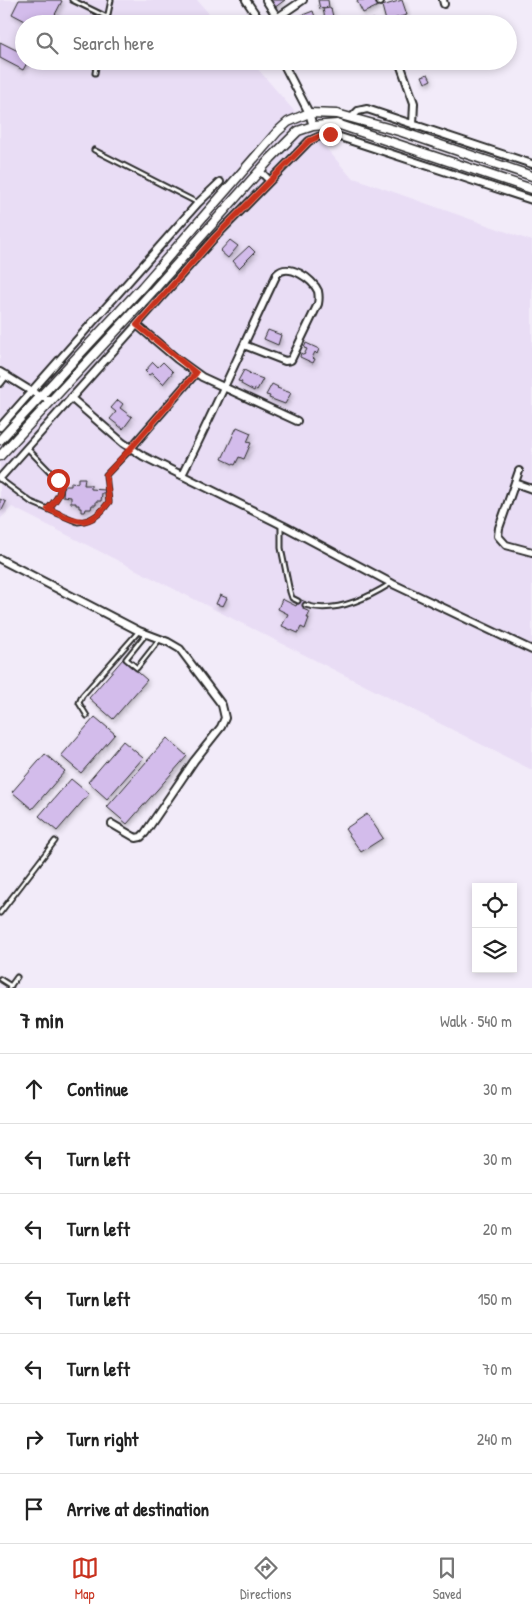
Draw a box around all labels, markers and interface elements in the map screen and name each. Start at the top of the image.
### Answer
search box [15,15,517,70]
icon: search [33,29,61,57]
text: Search here [73,30,154,56]
route end [319,123,342,146]
route start [47,469,70,492]
map controls [472,883,517,973]
button: locate [472,883,517,928]
button: layers [472,928,517,973]
text: 7 min [20,1006,64,1035]
text: Walk · 540 m [440,1010,512,1032]
icon: ahead [20,1075,48,1103]
text: Continue [67,1076,128,1102]
text: 30 m [483,1078,512,1100]
icon: left [20,1145,48,1173]
text: Turn left [67,1146,130,1172]
text: 30 m [483,1148,512,1170]
icon: left [20,1215,48,1243]
text: Turn left [67,1216,130,1242]
text: 20 m [483,1218,512,1240]
icon: left [20,1285,48,1313]
text: Turn left [67,1286,130,1312]
text: 150 m [478,1288,512,1310]
icon: left [20,1355,48,1383]
text: Turn left [67,1356,130,1382]
text: 70 m [482,1358,512,1380]
icon: right [20,1425,48,1453]
text: Turn right [67,1426,138,1452]
text: 240 m [477,1428,512,1450]
icon: arrive [20,1495,48,1523]
text: Arrive at destination [67,1496,209,1522]
tab: Map [71,1554,99,1603]
tab: Directions [240,1554,291,1603]
tab: Saved [433,1554,461,1603]

